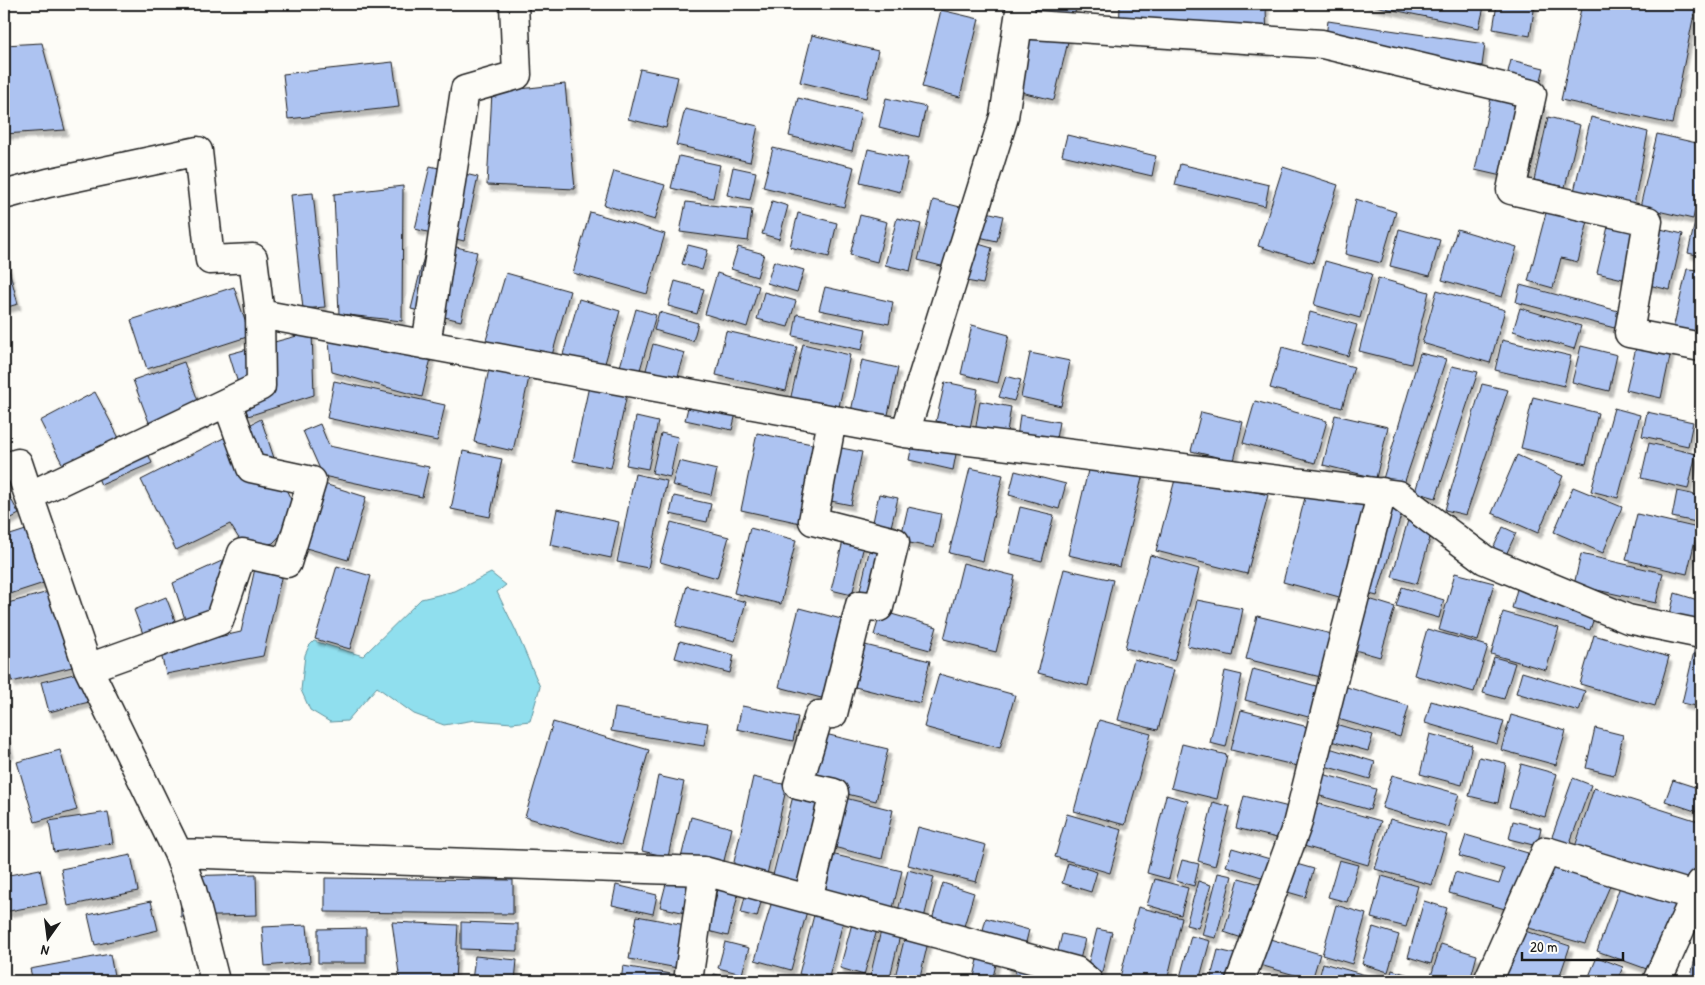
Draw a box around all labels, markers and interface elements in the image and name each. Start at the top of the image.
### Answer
north arrow [22,912,72,962]
scale bar [1522,930,1624,962]
text: 20 m [1530,936,1557,957]
text: N [38,941,51,961]

